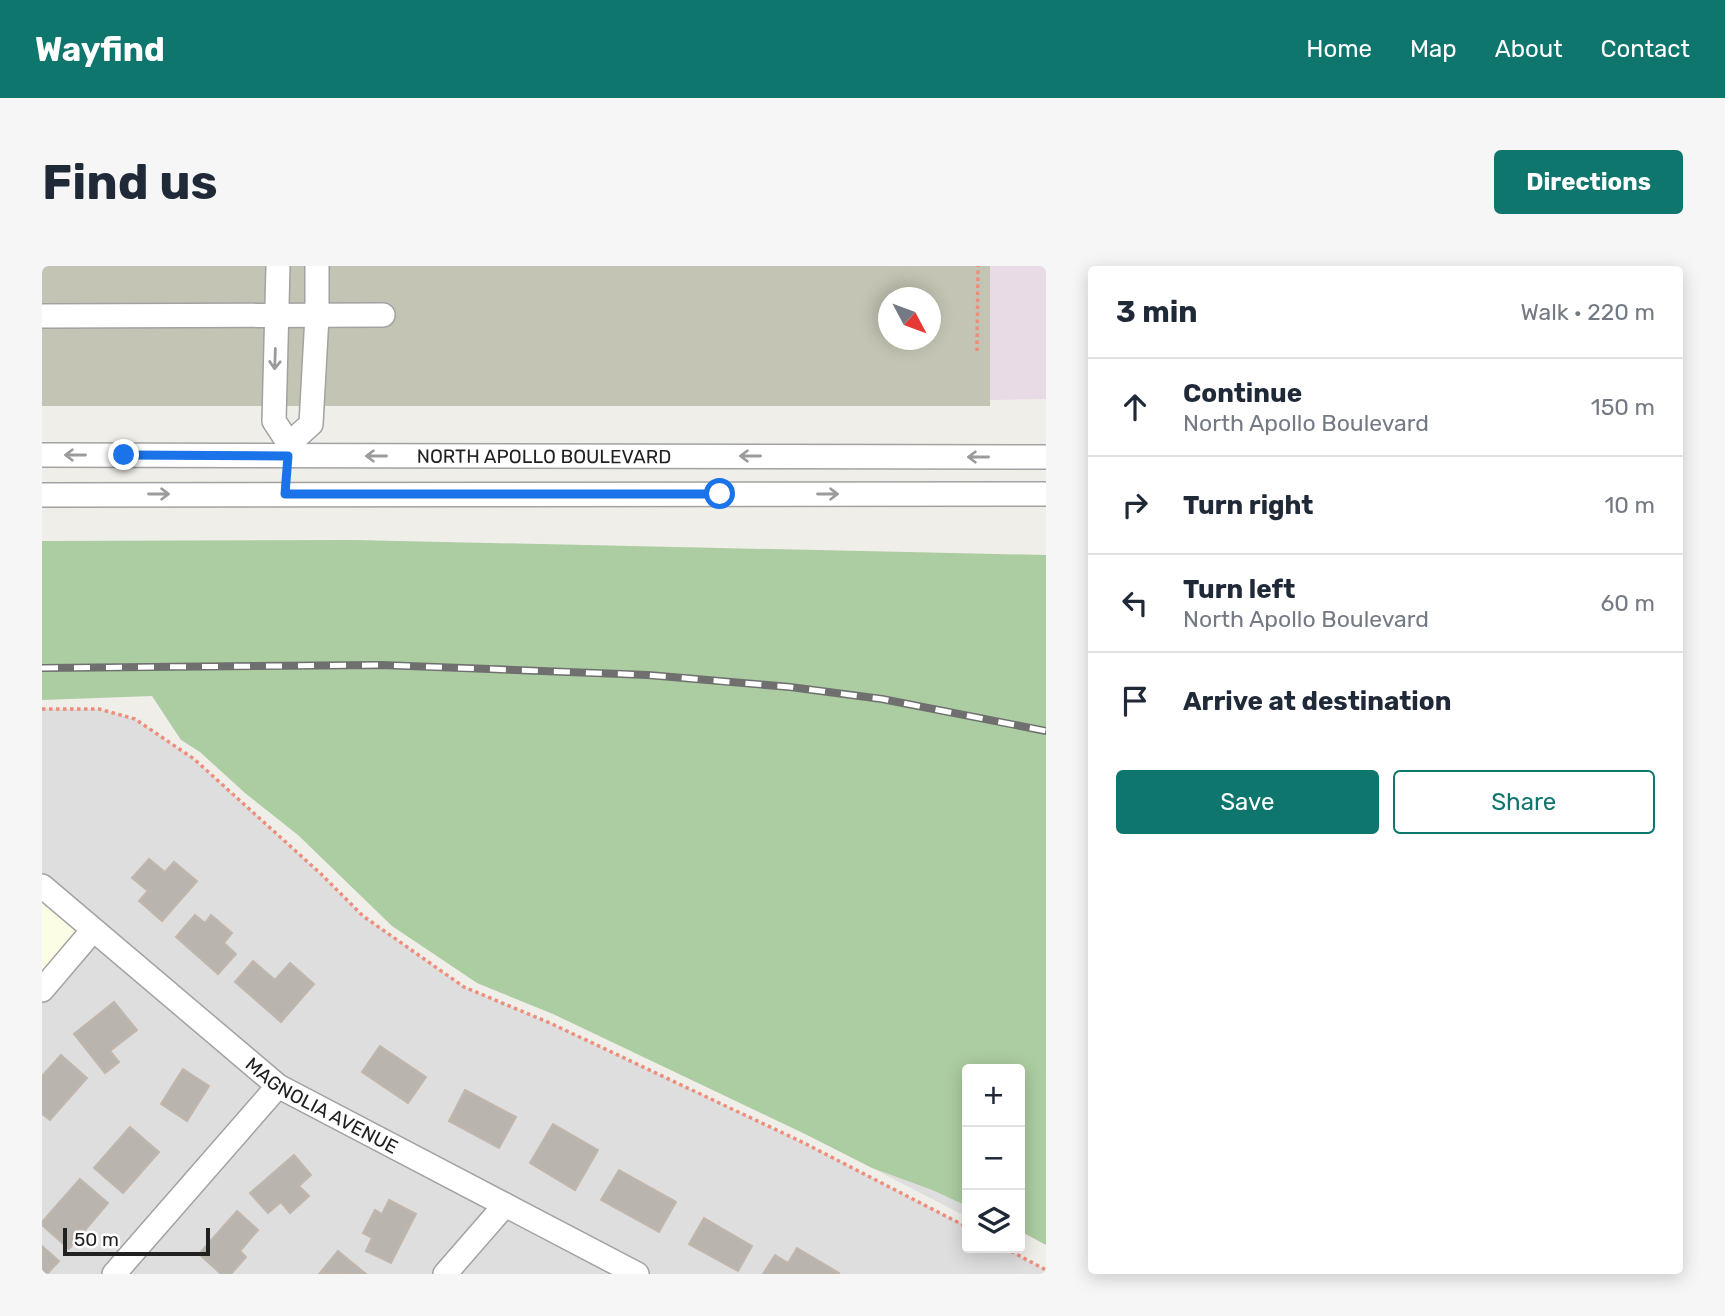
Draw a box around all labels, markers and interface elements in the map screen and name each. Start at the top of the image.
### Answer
text: Wayfind [35,30,165,69]
text: Home [1306,35,1372,63]
text: Map [1410,35,1457,63]
text: About [1495,35,1563,63]
text: Contact [1601,35,1690,63]
button: Directions [1494,150,1683,214]
text: Find us [42,153,218,211]
north arrow [878,287,941,350]
text: 3 min [1116,294,1198,330]
text: Walk · 220 m [1521,298,1655,326]
one-way arrow [269,347,282,370]
text: Continue [1183,378,1302,409]
icon: ahead [1116,388,1154,426]
text: 150 m [1591,393,1655,421]
text: North Apollo Boulevard [1183,409,1429,437]
route end [108,439,139,470]
street label: NORTH APOLLO BOULEVARD [417,444,671,468]
one-way arrow [64,448,87,462]
one-way arrow [365,449,388,463]
one-way arrow [739,449,762,463]
one-way arrow [967,450,990,464]
route start [704,478,735,509]
icon: right [1116,486,1154,524]
one-way arrow [147,487,170,501]
one-way arrow [816,487,839,501]
text: Turn right [1183,490,1313,521]
text: 10 m [1604,491,1655,519]
text: Turn left [1183,574,1295,605]
icon: left [1116,584,1154,622]
text: 60 m [1600,589,1655,617]
text: North Apollo Boulevard [1183,605,1429,633]
icon: arrive [1116,682,1154,720]
text: Arrive at destination [1183,686,1451,717]
button: Save [1116,770,1379,834]
button: Share [1393,770,1655,834]
street label: MAGNOLIA AVENUE [241,1052,402,1158]
map controls [962,1064,1025,1253]
button: + [962,1064,1025,1127]
button: − [962,1127,1025,1190]
button: layers [962,1190,1025,1253]
scale bar [63,1225,210,1257]
text: 50 m [74,1228,119,1251]

